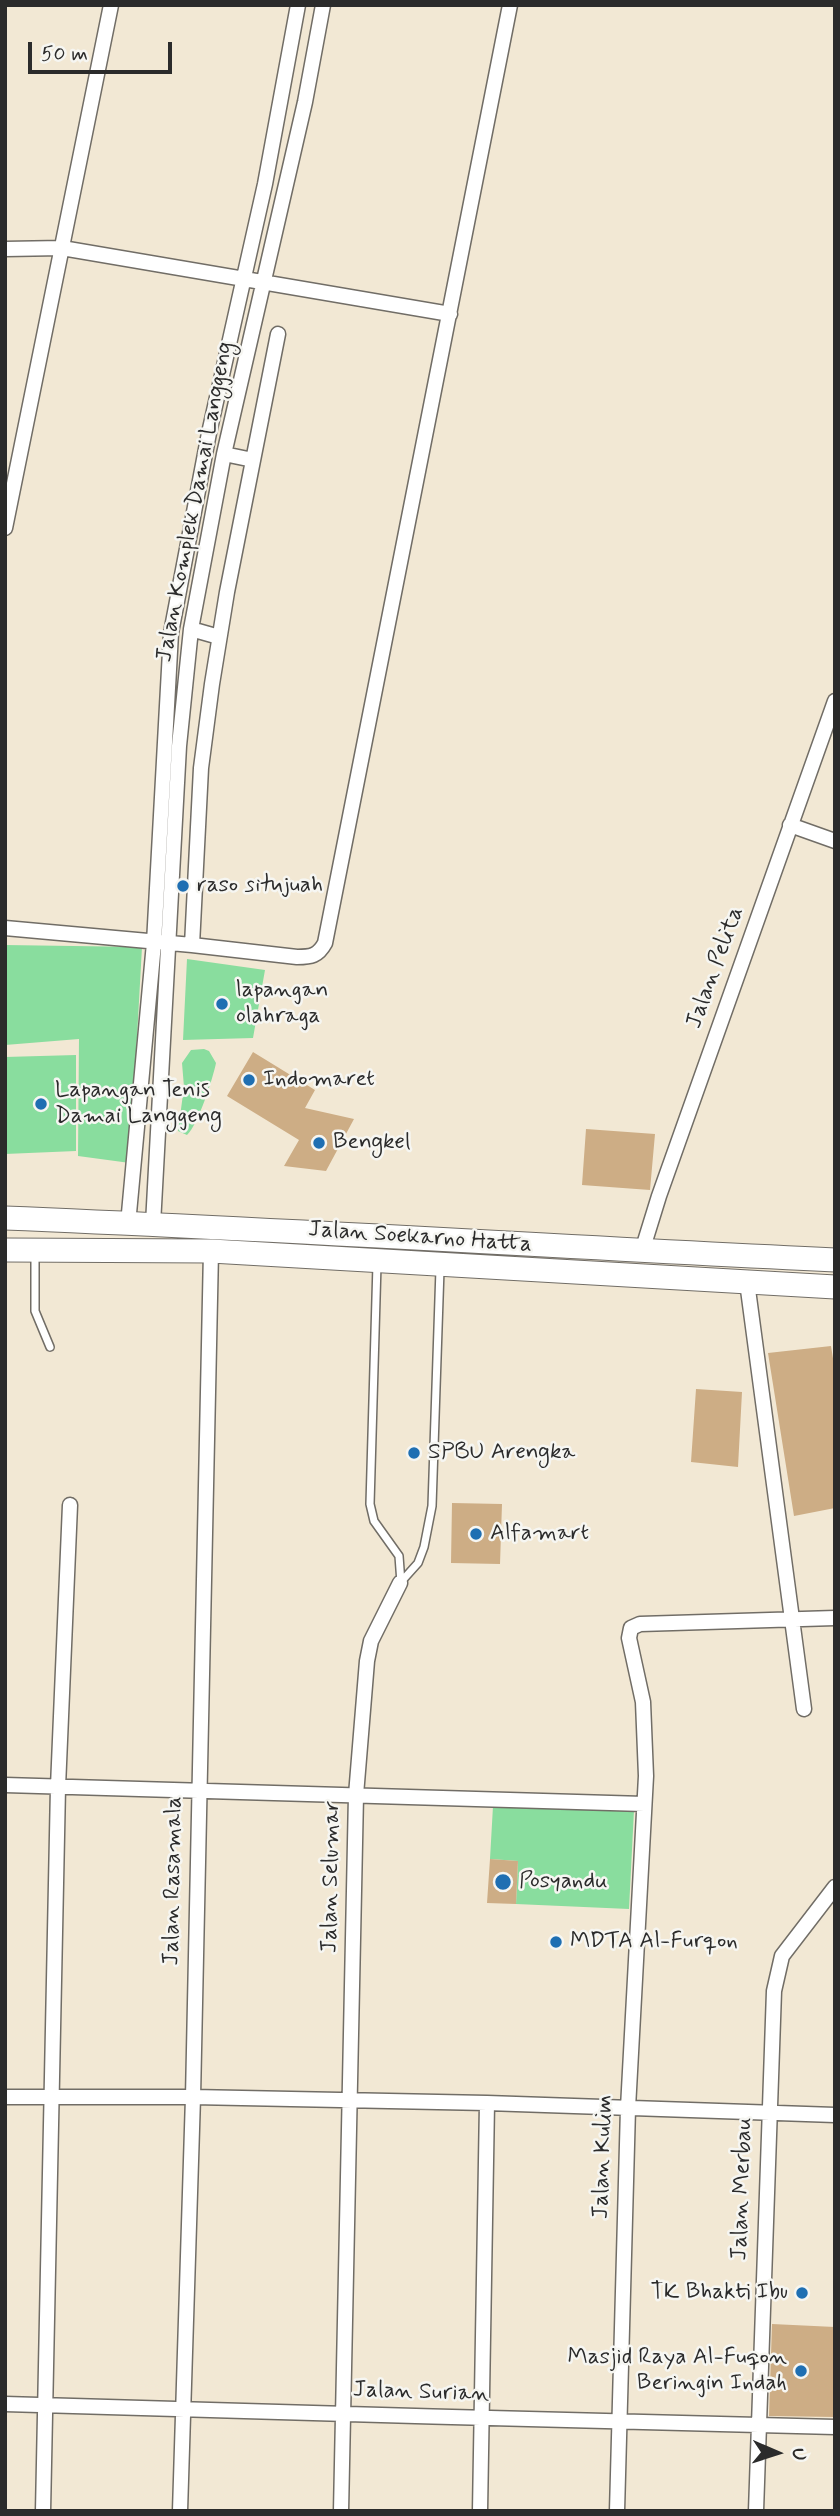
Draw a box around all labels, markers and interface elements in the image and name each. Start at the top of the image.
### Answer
scale bar [32,28,175,72]
text: 50 m [41,40,88,68]
street label: Jalan Komplek Damai Langgeng [151,339,241,665]
place label: raso situjuah [197,872,323,900]
marker: raso situjuah [175,878,191,894]
street label: Jalan Pelita [681,903,751,1033]
place label: lapangan olahraga [236,977,328,1031]
marker: lapangan olahraga [214,996,230,1012]
place label: Indomaret [263,1066,375,1094]
marker: Indomaret [241,1072,257,1088]
place label: Lapangan Tenis Damai Langgeng [55,1077,222,1131]
marker: Lapangan Tenis Damai Langgeng [33,1096,49,1112]
place label: Bengkel [333,1129,411,1157]
marker: Bengkel [311,1135,327,1151]
street label: Jalan Soekarno Hatta [307,1216,533,1260]
place label: SPBU Arengka [428,1439,575,1467]
marker: SPBU Arengka [406,1445,422,1461]
place label: Alfamart [490,1520,589,1548]
marker: Alfamart [468,1526,484,1542]
street label: Jalan Rasamala [159,1796,189,1966]
street label: Jalan Selumar [317,1801,347,1953]
place label: Posyandu [519,1868,608,1896]
marker: Posyandu [493,1872,513,1892]
place label: MDTA Al-Furqon [570,1928,738,1956]
marker: MDTA Al-Furqon [548,1934,564,1950]
street label: Jalan Kulim [588,2094,620,2220]
street label: Jalan Merbau [727,2117,759,2261]
place label: TK Bhakti Ibu [651,2279,788,2307]
marker: TK Bhakti Ibu [794,2285,810,2301]
place label: Masjid Raya Al-Fuqon Beringin Indah [568,2344,787,2398]
marker: Masjid Raya Al-Fuqon Beringin Indah [793,2363,809,2379]
street label: Jalan Surian [352,2377,490,2409]
north arrow [742,2418,812,2488]
text: U [786,2447,811,2461]

